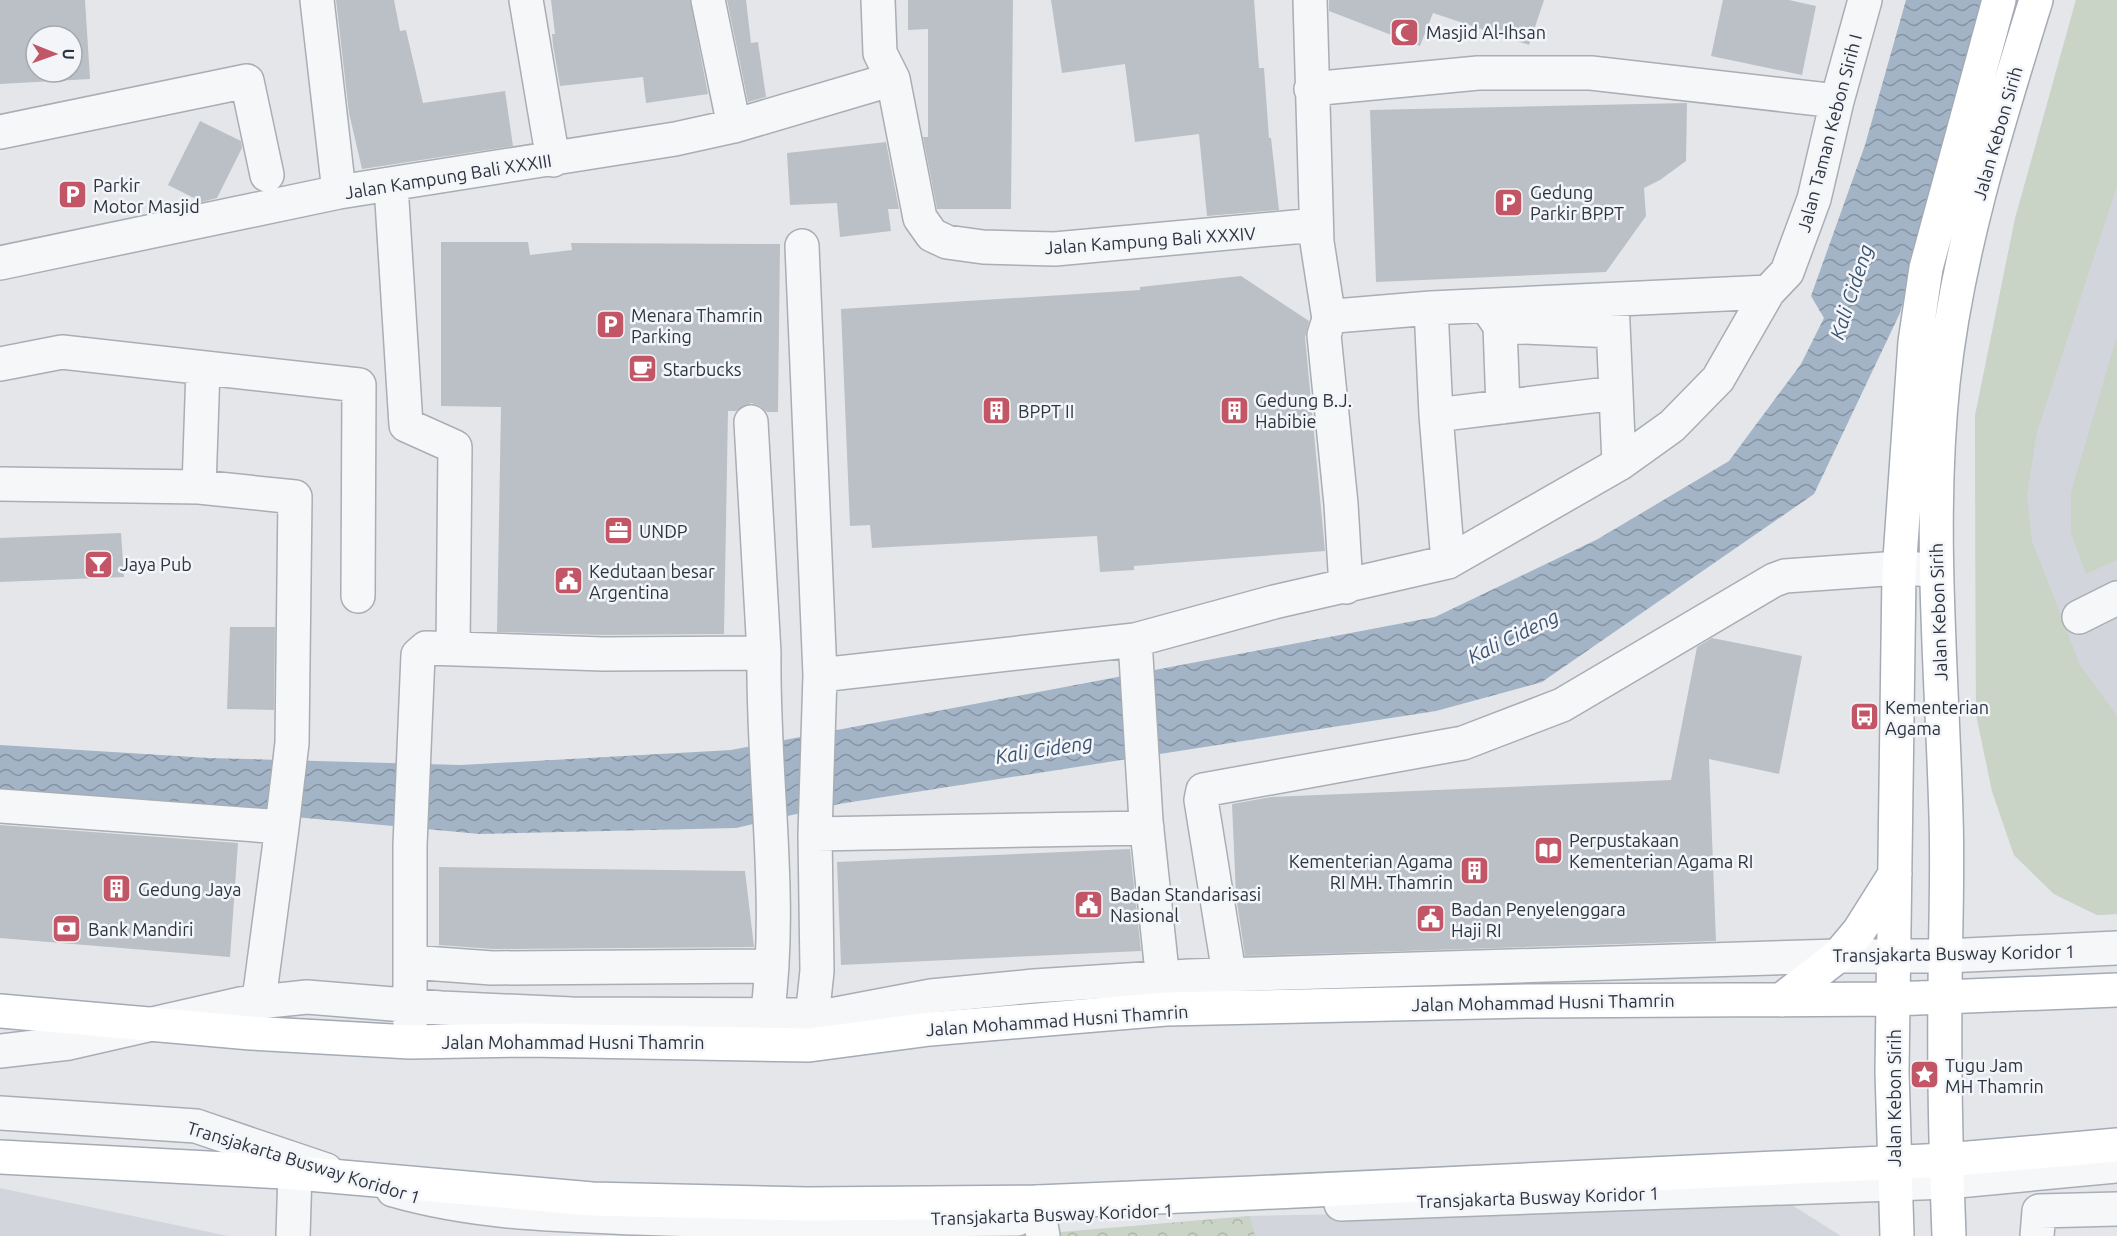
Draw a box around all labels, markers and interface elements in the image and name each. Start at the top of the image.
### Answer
mosque icon: Masjid Al-Ihsan [1389,16,1421,48]
place label: Masjid Al-Ihsan [1426,22,1546,42]
north arrow [24,24,84,84]
street label: Jalan Taman Kebon Sirih I [1793,32,1865,234]
text: U [60,48,78,60]
street label: Jalan Kebon Sirih [1968,64,2026,202]
street label: Jalan Kampung Bali XXXIII [343,150,553,202]
place label: Parkir Motor Masjid [93,175,200,216]
parking icon: Parkir Motor Masjid [56,179,88,211]
place label: Gedung Parkir BPPT [1530,182,1624,223]
parking icon: Gedung Parkir BPPT [1493,186,1525,218]
street label: Jalan Kampung Bali XXXIV [1044,223,1257,257]
water label: Kali Cideng [1825,242,1877,342]
place label: Menara Thamrin Parking [631,305,763,346]
parking icon: Menara Thamrin Parking [594,309,626,341]
cafe icon: Starbucks [626,353,658,385]
place label: Starbucks [663,359,742,379]
place label: Gedung B.J. Habibie [1255,390,1352,431]
building icon: Gedung B.J. Habibie [1218,394,1250,426]
building icon: BPPT II [981,395,1013,427]
place label: BPPT II [1018,401,1074,421]
office icon: UNDP [602,515,634,547]
place label: UNDP [639,521,688,541]
street label: Jalan Kebon Sirih [1926,543,1950,681]
bar icon: Jaya Pub [83,548,115,580]
place label: Jaya Pub [120,554,192,574]
place label: Kedutaan besar Argentina [589,561,715,602]
public building icon: Kedutaan besar Argentina [552,565,584,597]
water label: Kali Cideng [1464,604,1562,668]
place label: Kementerian Agama [1885,697,1989,738]
bus stop icon: Kementerian Agama [1848,701,1880,733]
water label: Kali Cideng [994,730,1095,768]
place label: Perpustakaan Kementerian Agama RI [1569,830,1753,871]
library icon: Perpustakaan Kementerian Agama RI [1532,834,1564,866]
place label: Kementerian Agama RI MH. Thamrin [1289,851,1453,892]
building icon: Kementerian Agama RI MH. Thamrin [1458,855,1490,887]
building icon: Gedung Jaya [101,873,133,905]
place label: Gedung Jaya [138,879,241,899]
place label: Badan Standarisasi Nasional [1110,884,1261,925]
public building icon: Badan Standarisasi Nasional [1073,888,1105,920]
place label: Badan Penyelenggara Haji RI [1451,899,1626,940]
public building icon: Badan Penyelenggara Haji RI [1414,903,1446,935]
bank icon: Bank Mandiri [51,913,83,945]
place label: Bank Mandiri [88,919,193,939]
street label: Transjakarta Busway Koridor 1 [1832,941,2076,965]
street label: Jalan Mohammad Husni Thamrin [1411,990,1675,1014]
street label: Jalan Mohammad Husni Thamrin [925,1001,1189,1039]
street label: Jalan Kebon Sirih [1884,1029,1904,1167]
street label: Jalan Mohammad Husni Thamrin [441,1032,705,1052]
place label: Tugu Jam MH Thamrin [1945,1055,2044,1096]
place icon: Tugu Jam MH Thamrin [1908,1059,1940,1091]
street label: Transjakarta Busway Koridor 1 [185,1117,423,1207]
street label: Transjakarta Busway Koridor 1 [1416,1183,1660,1211]
street label: Transjakarta Busway Koridor 1 [930,1200,1174,1228]

